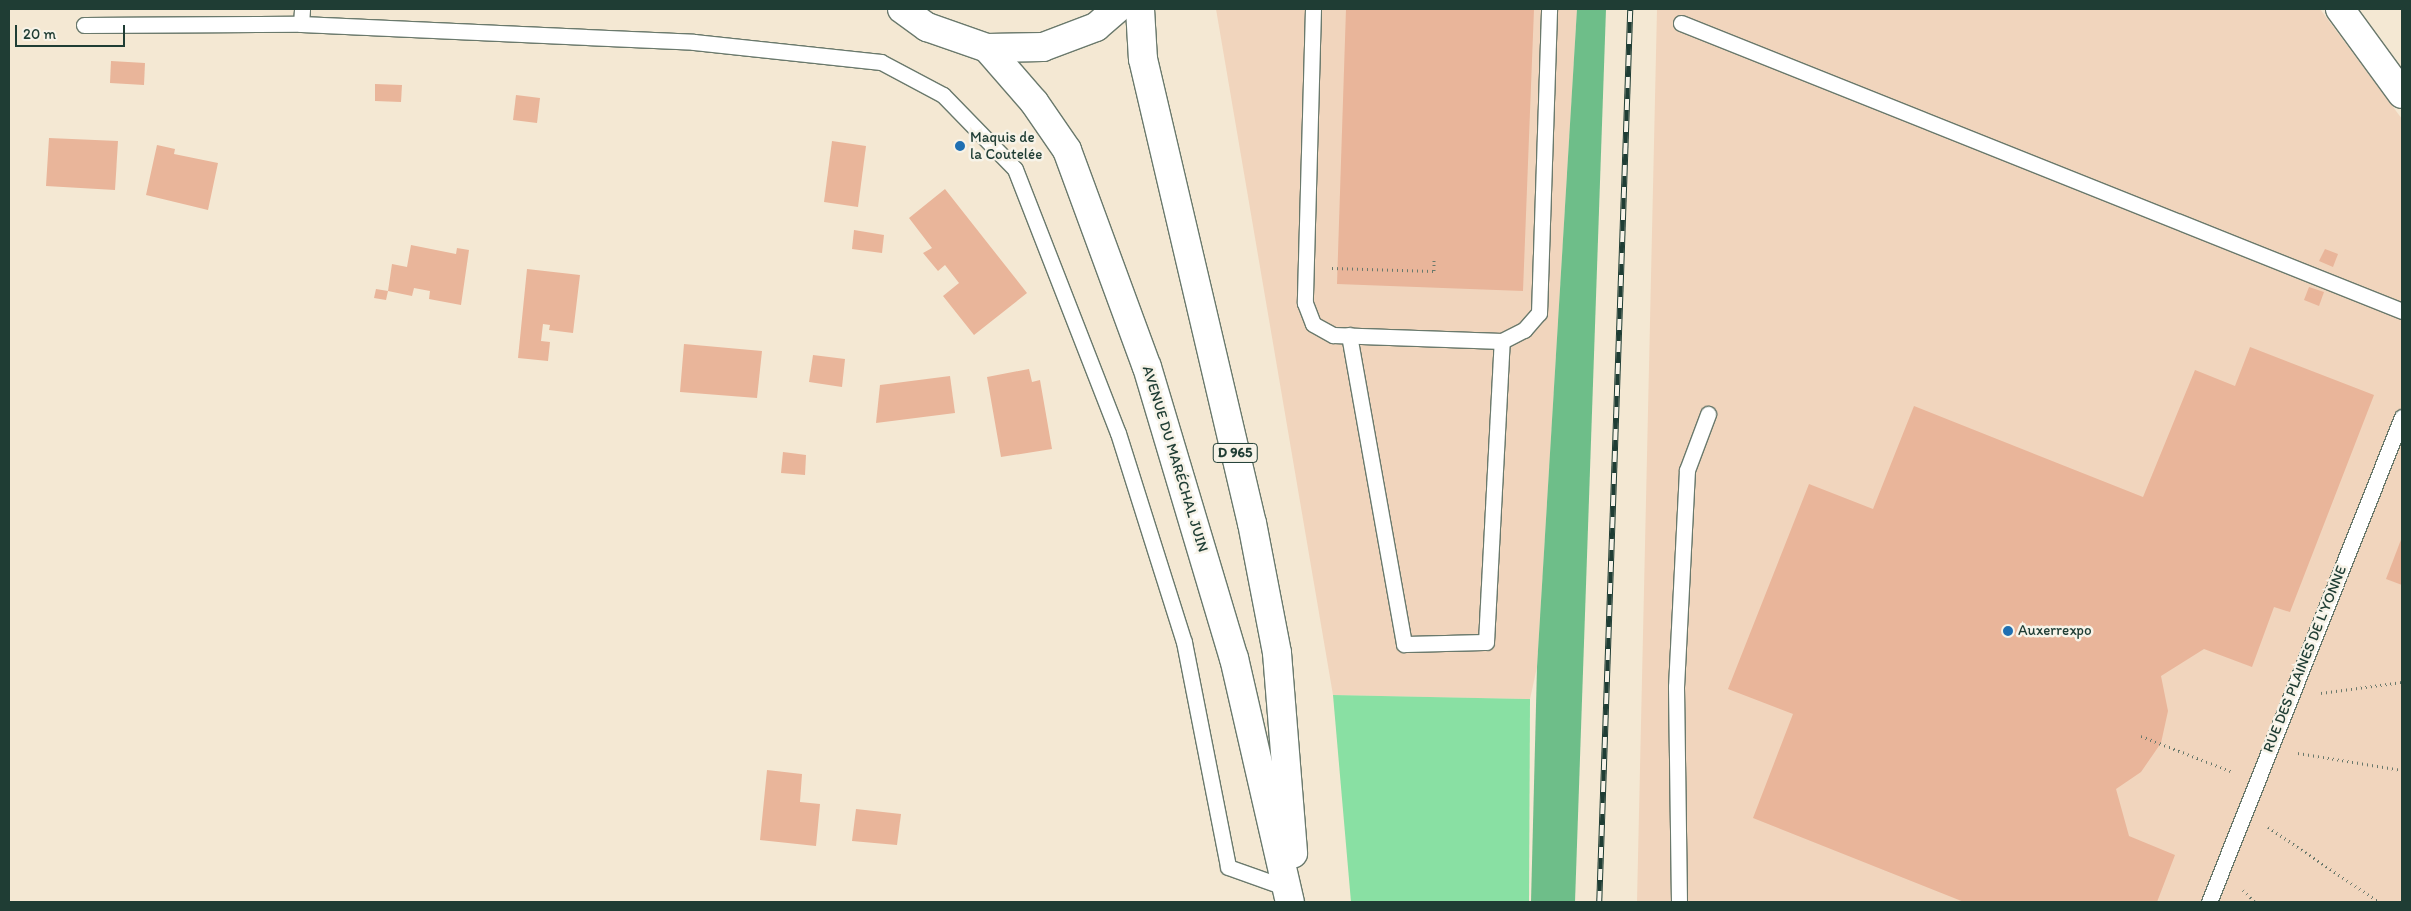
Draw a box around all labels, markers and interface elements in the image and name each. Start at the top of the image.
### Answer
scale bar [18,15,128,47]
text: 20 m [23,25,56,43]
place label: Maquis de la Coutelée [970,128,1042,163]
marker: Maquis de la Coutelée [954,140,966,152]
street label: AVENUE DU MARÉCHAL JUIN [1138,364,1212,554]
road number: D 965 [1212,442,1258,464]
street label: RUE DES PLAINES DE L'YONNE [2259,563,2351,755]
place label: Auxerrexpo [2018,622,2092,640]
marker: Auxerrexpo [2002,625,2014,637]

